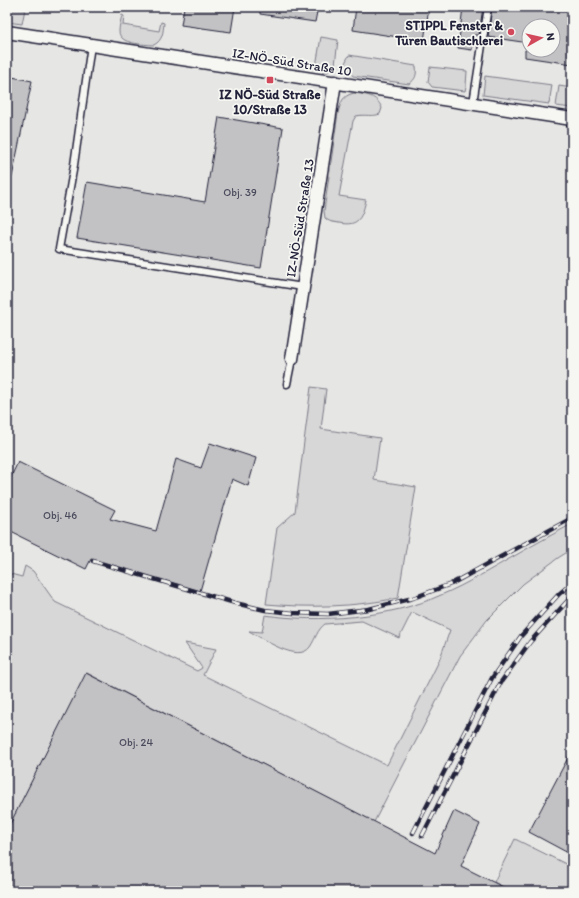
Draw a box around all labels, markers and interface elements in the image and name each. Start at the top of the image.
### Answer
place label: STIPPL Fenster & Türen Bautischlerei [394,18,504,48]
north arrow [521,18,561,58]
marker: STIPPL Fenster & Türen Bautischlerei [506,27,516,37]
text: N [543,32,557,41]
street label: IZ-NÖ-Süd Straße 10 [231,45,353,79]
marker: IZ NÖ-Süd Straße 10/Straße 13 [265,75,275,85]
place label: IZ NÖ-Süd Straße 10/Straße 13 [219,87,321,117]
street label: IZ-NÖ-Süd Straße 13 [283,158,317,278]
house number: Obj. 39 [223,186,257,199]
house number: Obj. 46 [43,509,77,522]
house number: Obj. 24 [119,736,153,749]

